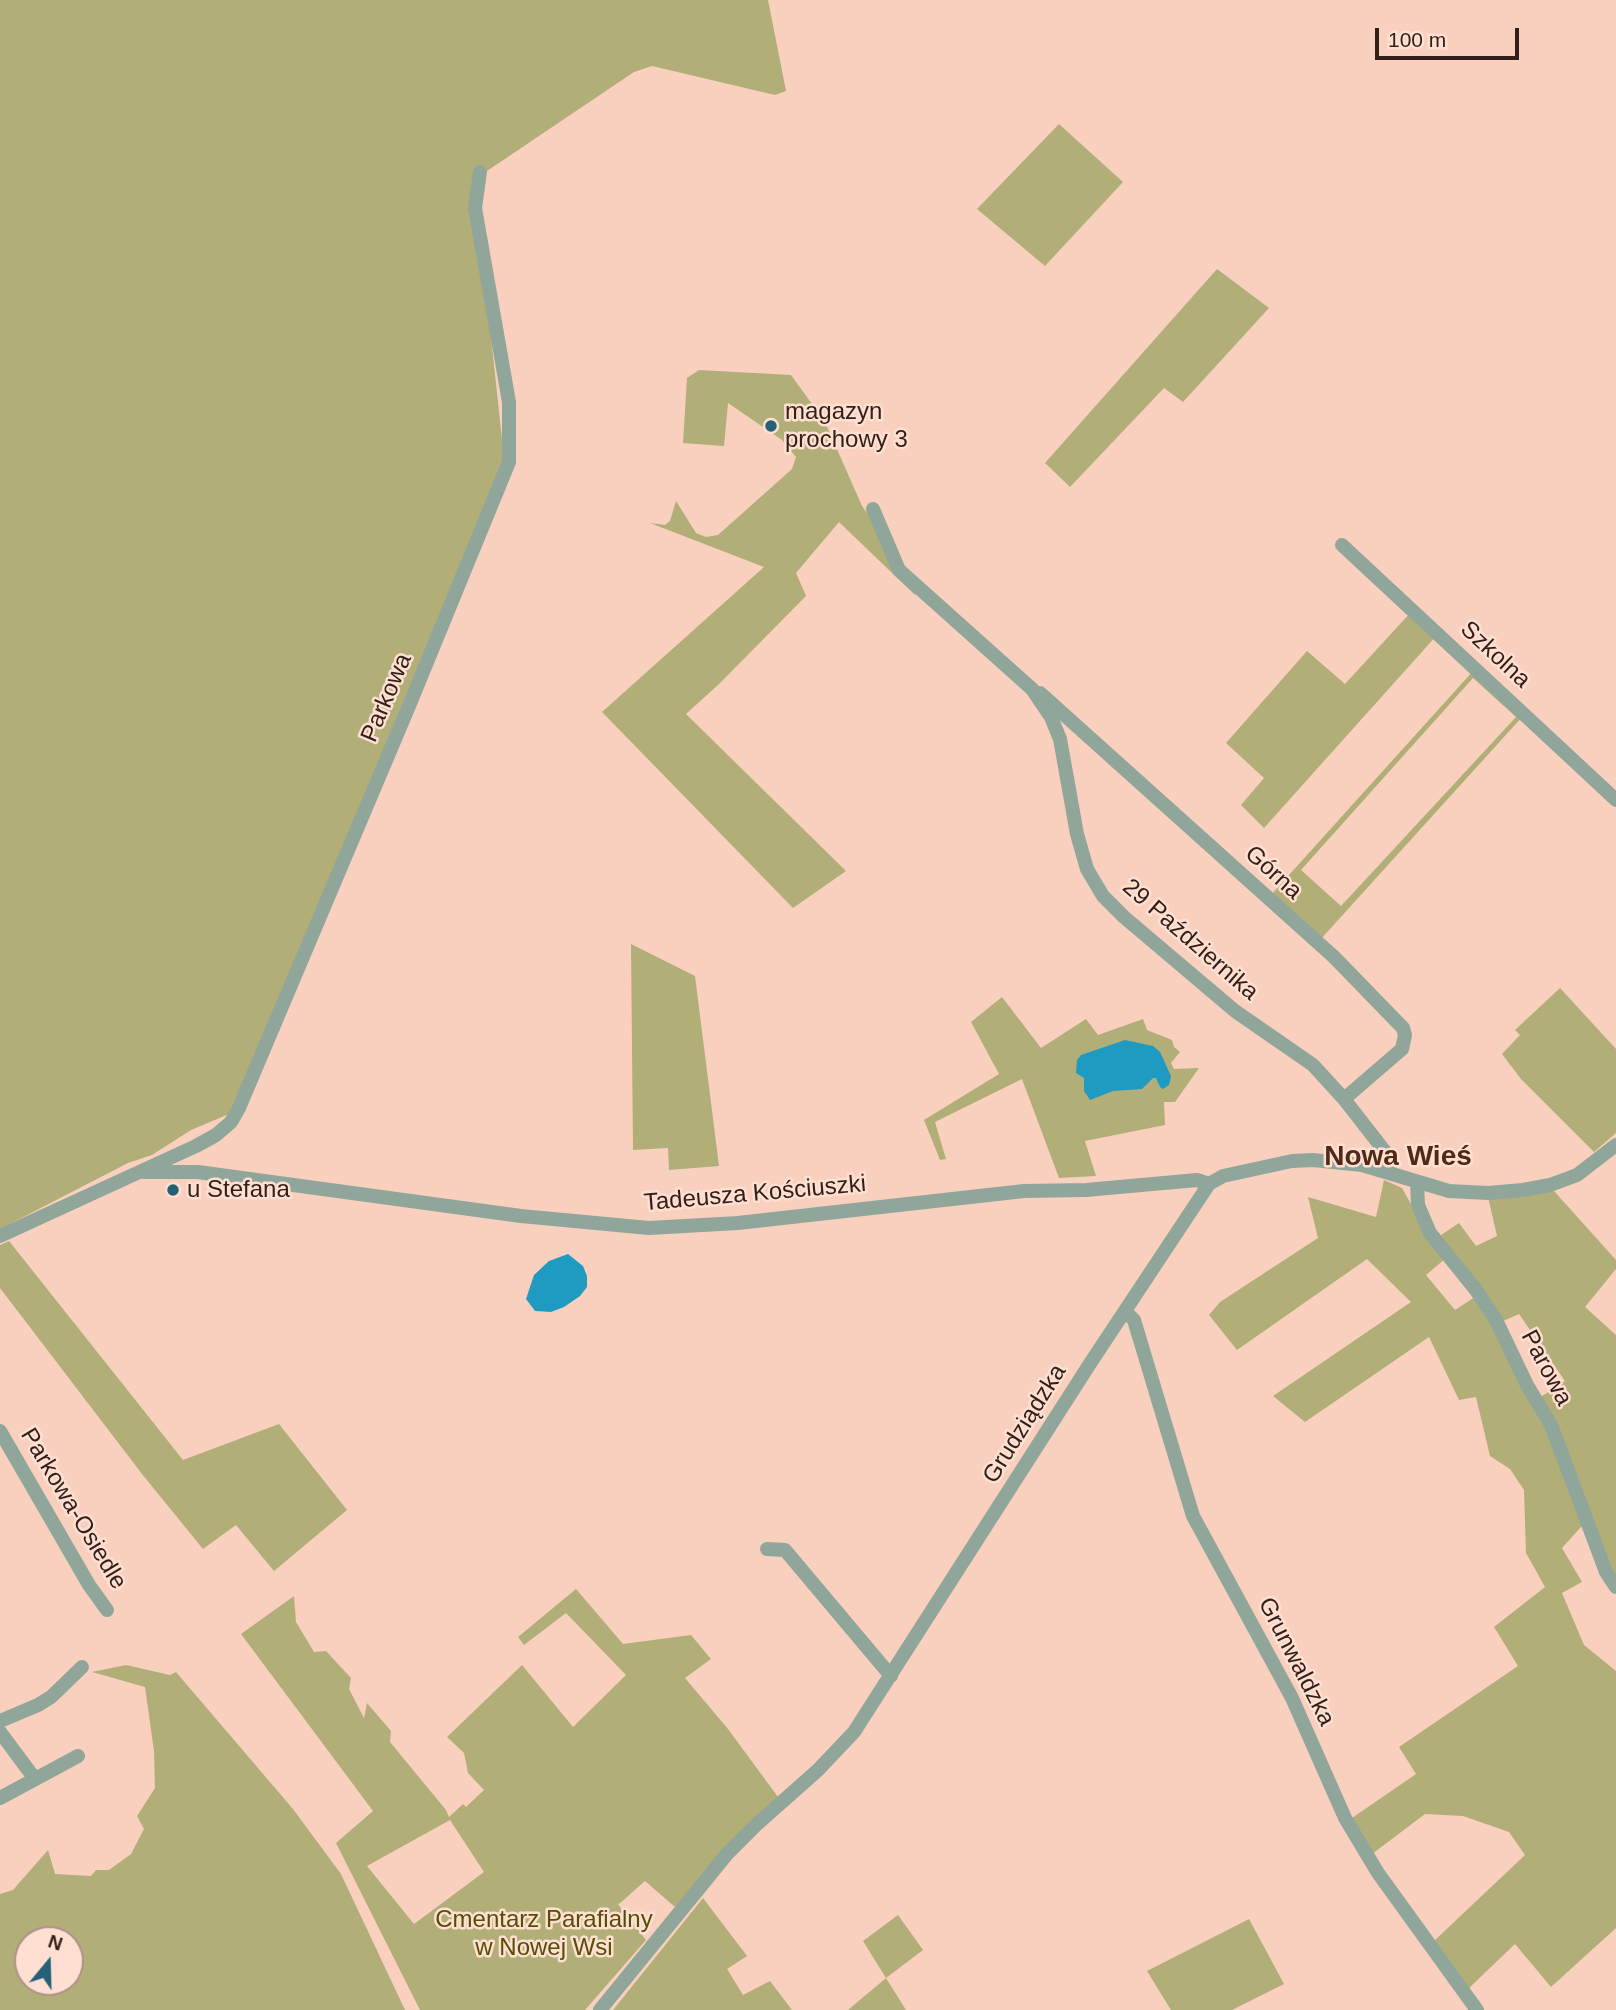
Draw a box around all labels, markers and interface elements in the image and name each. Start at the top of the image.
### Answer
scale bar [1378,14,1522,58]
text: 100 m [1388,28,1446,51]
place label: magazyn prochowy 3 [785,398,908,454]
marker: magazyn prochowy 3 [763,418,779,434]
street label: Szkolna [1454,615,1536,695]
street label: Parkowa [356,649,418,747]
street label: Górna [1239,840,1307,906]
street label: 29 Października [1116,873,1264,1007]
district label: Nowa Wieś [1324,1140,1472,1174]
street label: Tadeusza Kościuszki [643,1170,867,1218]
place label: u Stefana [187,1176,290,1204]
marker: u Stefana [165,1182,181,1198]
street label: Parowa [1514,1325,1578,1411]
street label: Grudziądzka [977,1359,1073,1489]
street label: Parkowa-Osiedle [14,1423,132,1595]
street label: Grunwaldzka [1251,1593,1341,1731]
park label: Cmentarz Parafialny w Nowej Wsi [435,1906,653,1962]
north arrow [14,1926,84,1996]
text: N [45,1930,65,1955]

